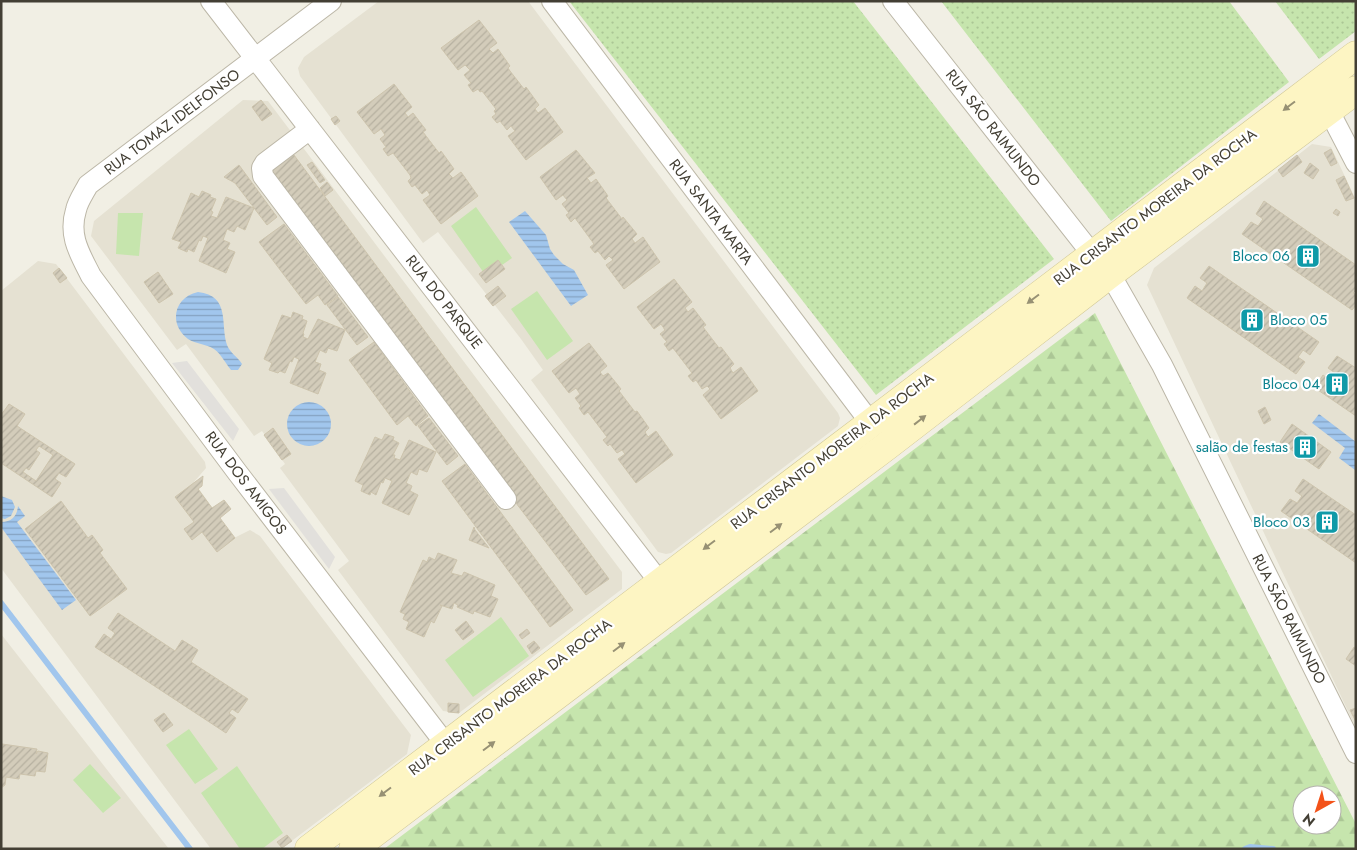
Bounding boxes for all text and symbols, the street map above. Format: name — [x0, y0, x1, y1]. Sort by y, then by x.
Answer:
street label: RUA TOMAZ IDELFONSO — [100, 64, 245, 180]
street label: RUA SÃO RAIMUNDO — [940, 65, 1046, 191]
one-way arrow — [1283, 101, 1296, 112]
street label: RUA CRISANTO MOREIRA DA ROCHA — [1049, 123, 1261, 291]
street label: RUA SANTA MARTA — [664, 154, 758, 270]
building icon: Bloco 06 — [1295, 243, 1321, 269]
place label: Bloco 06 — [1232, 245, 1290, 267]
street label: RUA DO PARQUE — [400, 250, 488, 354]
one-way arrow — [1027, 293, 1040, 304]
building icon: Bloco 05 — [1239, 307, 1265, 333]
place label: Bloco 05 — [1270, 309, 1327, 331]
street label: RUA CRISANTO MOREIRA DA ROCHA — [726, 367, 938, 535]
building icon: Bloco 04 — [1324, 371, 1350, 397]
place label: Bloco 04 — [1262, 373, 1320, 395]
one-way arrow — [913, 415, 927, 425]
street label: RUA DOS AMIGOS — [200, 427, 292, 539]
building icon: salão de festas — [1292, 434, 1318, 460]
place label: salão de festas — [1196, 436, 1288, 458]
building icon: Bloco 03 — [1314, 509, 1340, 535]
place label: Bloco 03 — [1253, 511, 1310, 533]
one-way arrow — [769, 523, 782, 534]
one-way arrow — [702, 540, 716, 550]
street label: RUA SÃO RAIMUNDO — [1247, 550, 1331, 688]
street label: RUA CRISANTO MOREIRA DA ROCHA — [404, 613, 616, 781]
one-way arrow — [612, 642, 625, 653]
one-way arrow — [482, 740, 495, 751]
north arrow — [1292, 785, 1342, 835]
one-way arrow — [379, 786, 392, 797]
text: N — [1298, 809, 1319, 831]

